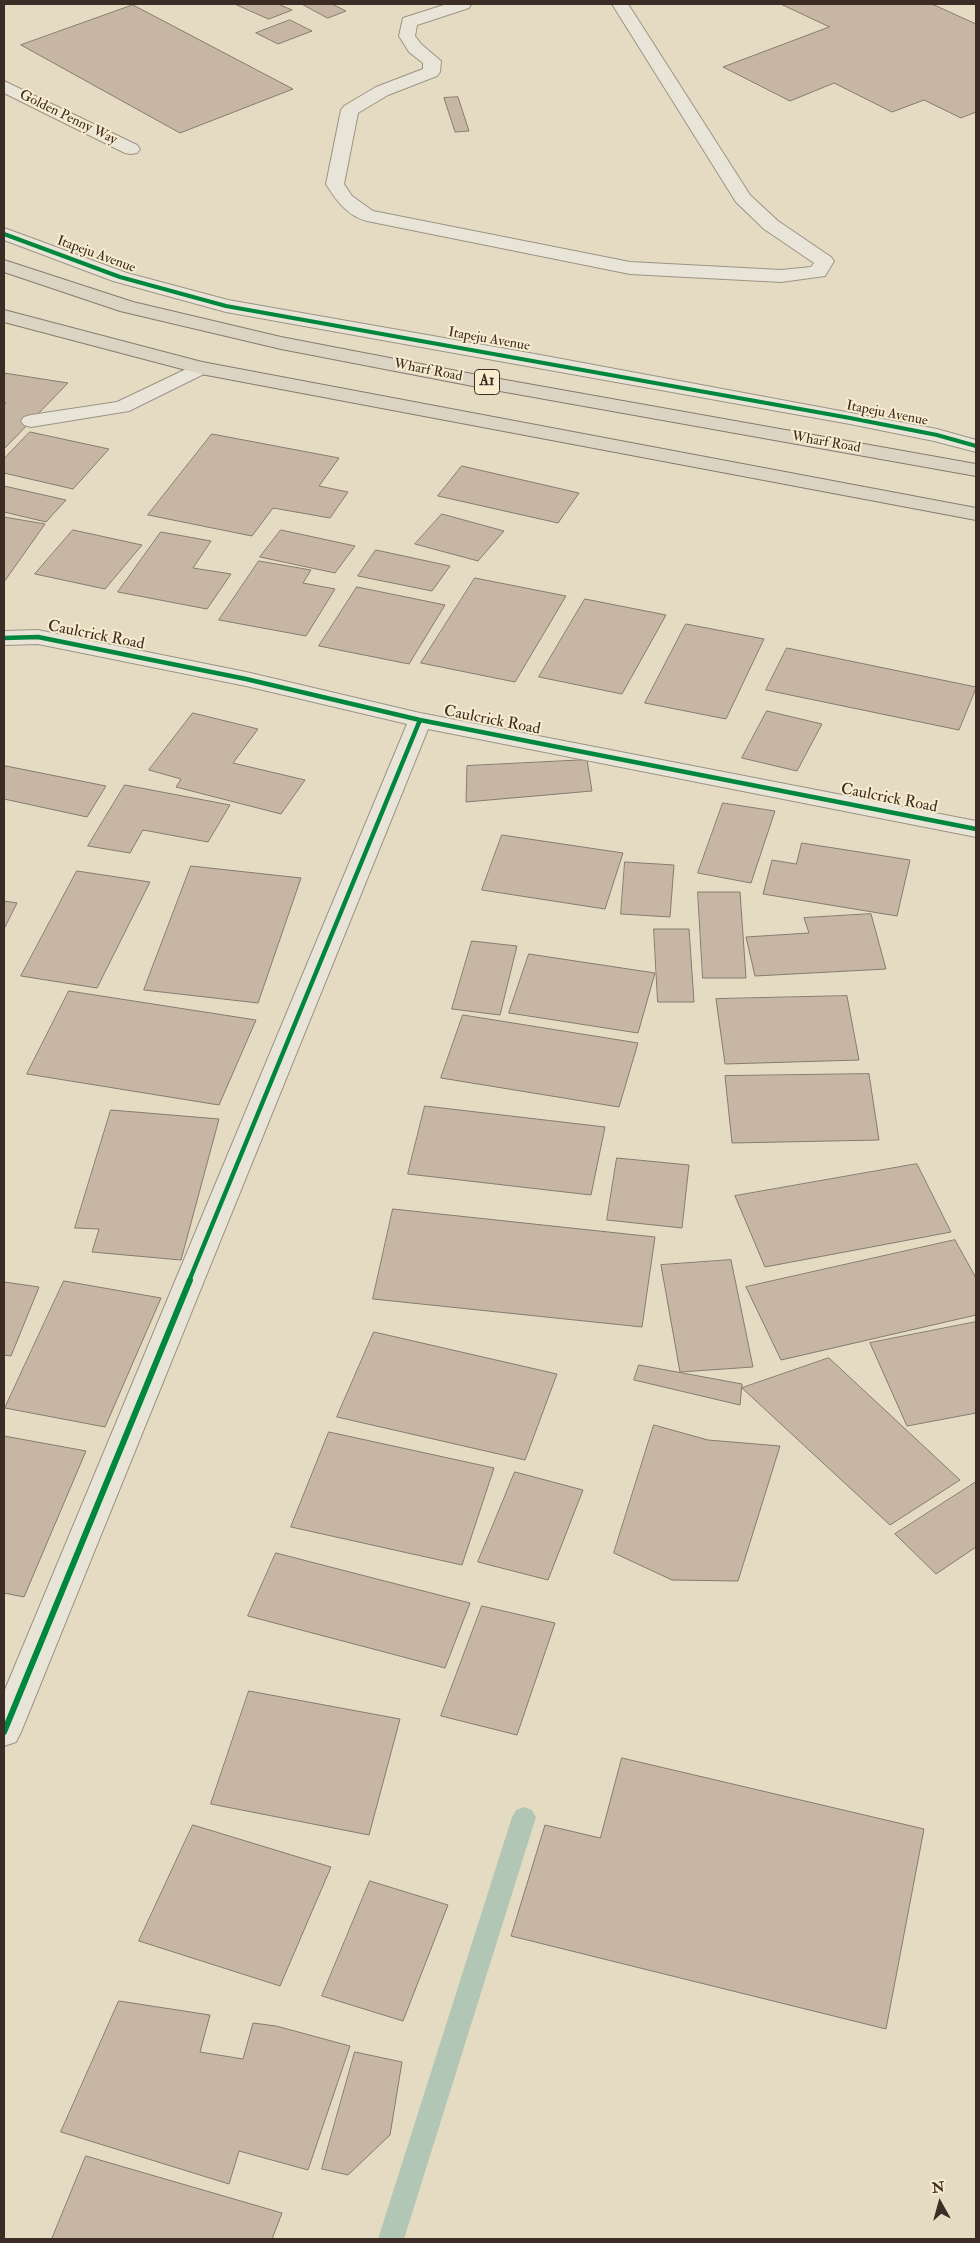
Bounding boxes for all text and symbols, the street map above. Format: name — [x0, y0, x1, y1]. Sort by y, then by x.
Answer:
street label: Golden Penny Way — [16, 87, 120, 149]
street label: Itapeju Avenue — [54, 233, 138, 277]
street label: Itapeju Avenue — [447, 325, 531, 355]
street label: Wharf Road — [392, 356, 464, 386]
road number: A1 — [474, 370, 500, 394]
street label: Itapeju Avenue — [845, 398, 929, 430]
street label: Wharf Road — [790, 429, 862, 457]
street label: Caulcrick Road — [46, 617, 146, 655]
street label: Caulcrick Road — [442, 702, 542, 740]
street label: Caulcrick Road — [839, 780, 939, 818]
north arrow — [915, 2178, 965, 2228]
text: N — [931, 2178, 945, 2197]

